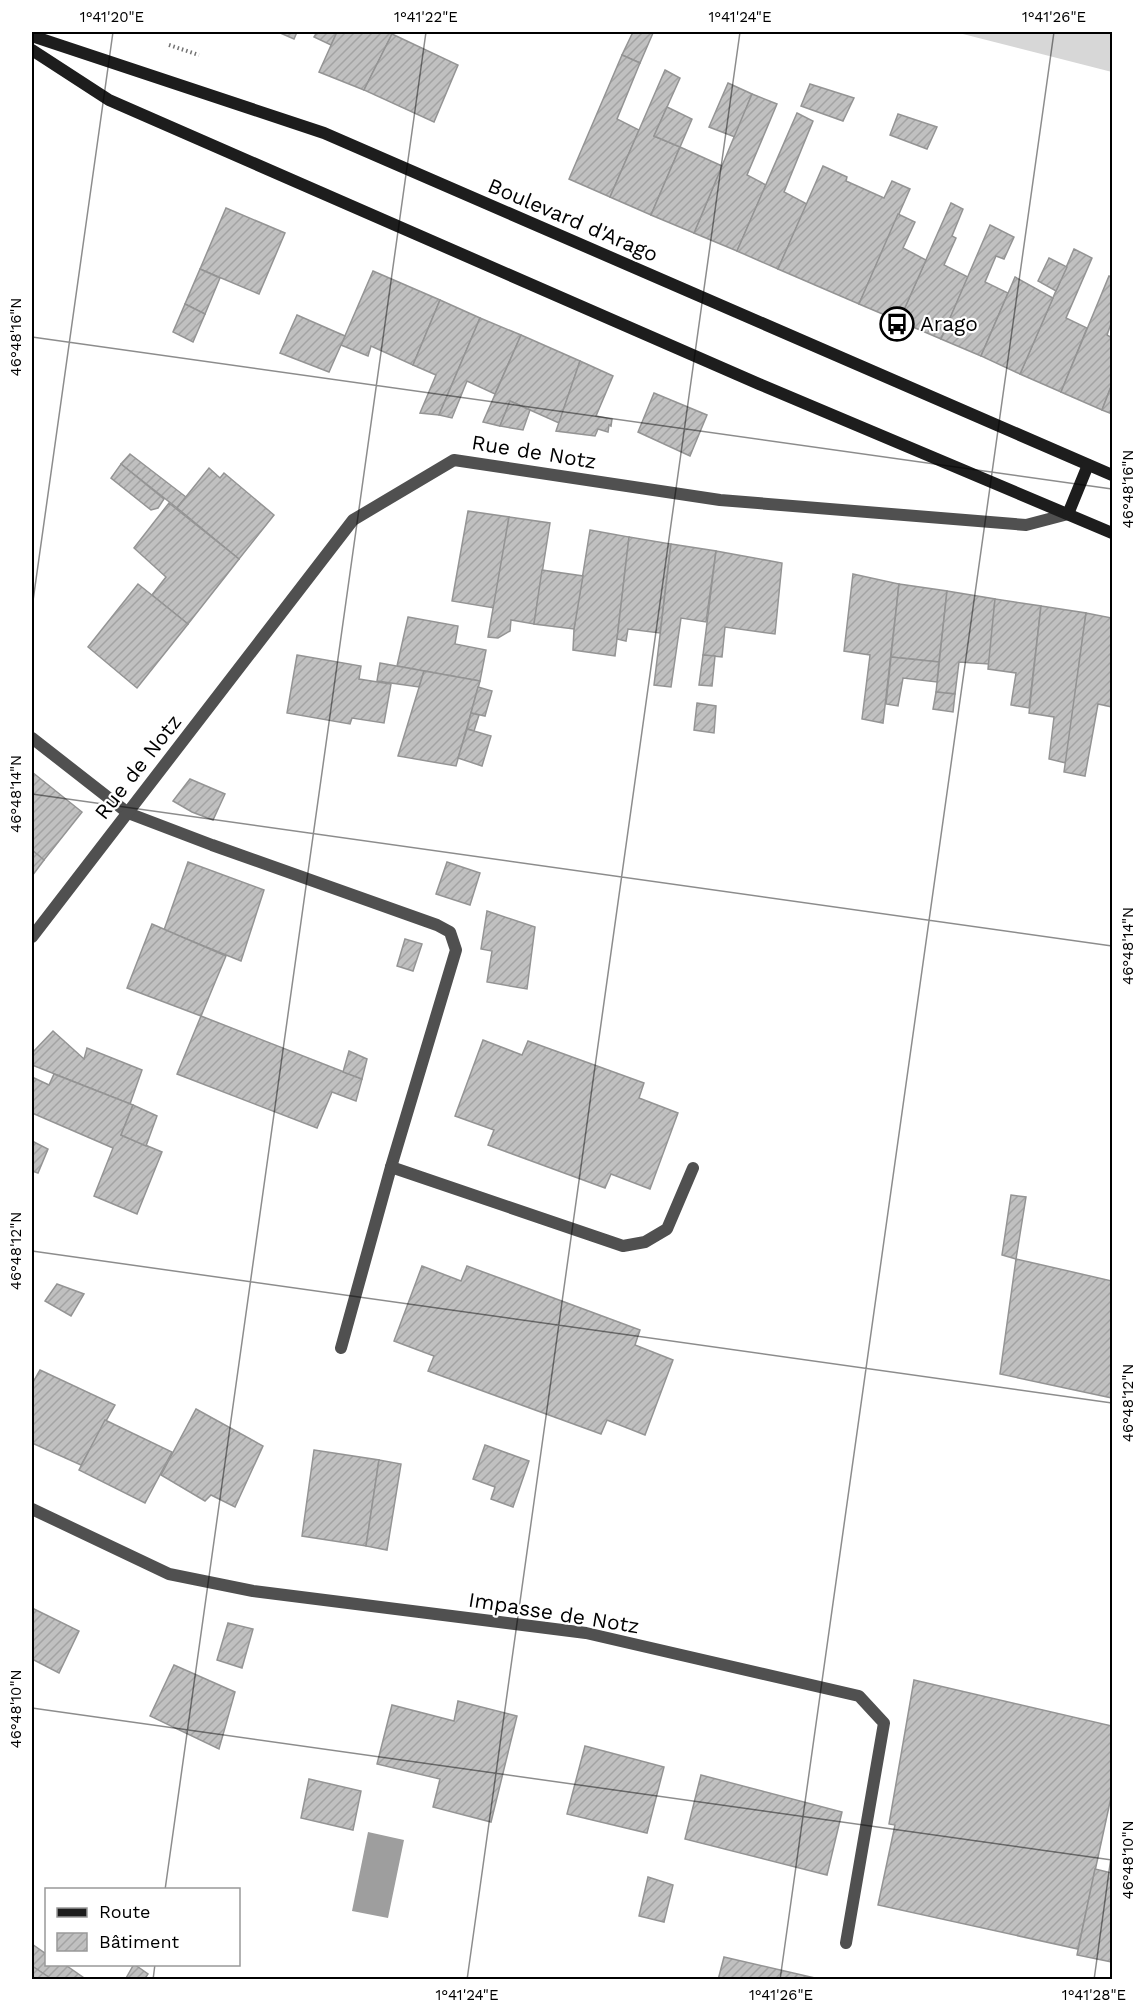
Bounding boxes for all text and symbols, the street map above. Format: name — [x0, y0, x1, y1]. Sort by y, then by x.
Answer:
text: 1°41'20"E — [80, 8, 144, 26]
text: 1°41'22"E — [394, 8, 458, 26]
text: 1°41'24"E — [709, 8, 772, 26]
text: 1°41'26"E — [1022, 8, 1086, 26]
street label: Boulevard d'Arago — [484, 172, 662, 267]
text: 46°48'16"N — [7, 298, 25, 376]
bus stop icon: Arago — [879, 306, 915, 342]
place label: Arago — [920, 311, 978, 336]
street label: Rue de Notz — [470, 429, 598, 474]
text: 46°48'16"N — [1119, 450, 1137, 528]
street label: Rue de Notz — [89, 709, 186, 824]
text: 46°48'14"N — [7, 755, 25, 833]
text: 46°48'14"N — [1119, 907, 1137, 985]
text: 46°48'12"N — [7, 1212, 25, 1290]
text: 46°48'12"N — [1119, 1364, 1137, 1442]
street label: Impasse de Notz — [467, 1587, 641, 1638]
text: 46°48'10"N — [7, 1670, 25, 1748]
text: 46°48'10"N — [1119, 1821, 1137, 1899]
legend — [45, 1888, 240, 1966]
text: Route — [99, 1901, 151, 1922]
text: Bâtiment — [99, 1931, 179, 1952]
text: 1°41'24"E — [436, 1986, 499, 2004]
text: 1°41'26"E — [749, 1986, 813, 2004]
text: 1°41'28"E — [1062, 1986, 1126, 2004]

